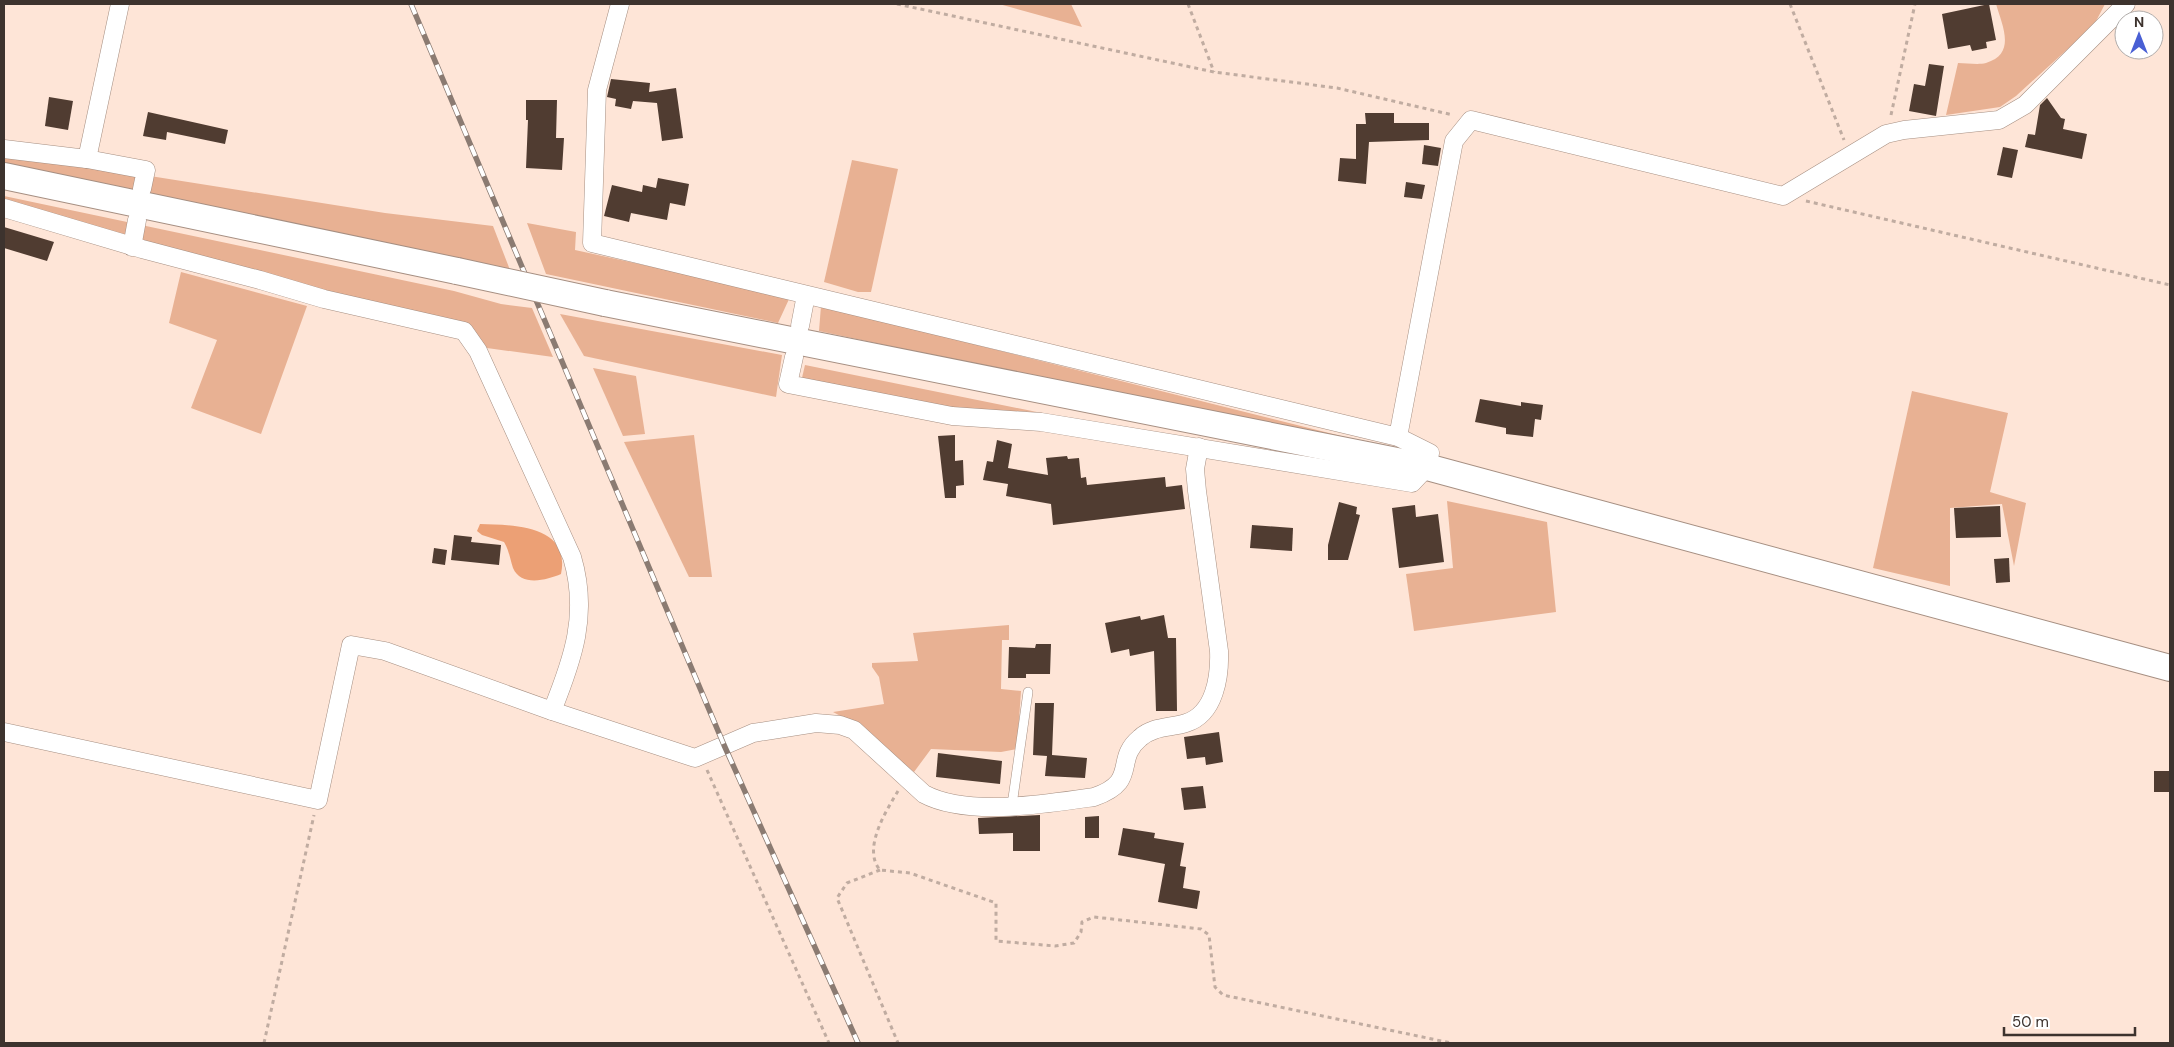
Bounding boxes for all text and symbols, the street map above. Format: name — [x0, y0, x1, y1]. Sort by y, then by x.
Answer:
north arrow — [2114, 10, 2164, 60]
text: N — [2134, 13, 2144, 31]
scale bar — [2004, 1004, 2135, 1036]
text: 50 m — [2012, 1012, 2049, 1032]

